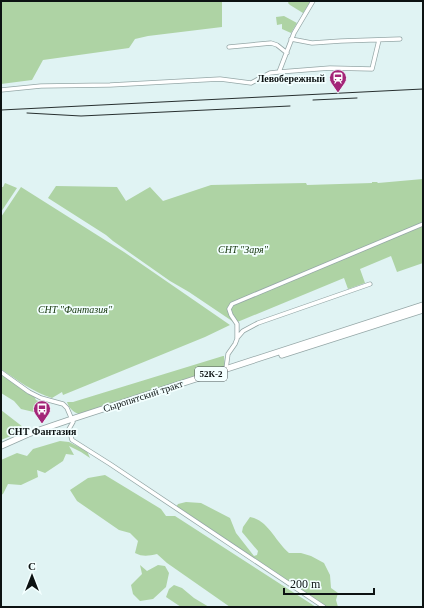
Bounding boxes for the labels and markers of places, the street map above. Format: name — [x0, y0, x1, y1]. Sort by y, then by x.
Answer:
station icon: Левобережный — [328, 68, 348, 93]
place label: Левобережный — [257, 73, 325, 84]
bus stop icon: СНТ Фантазия — [32, 399, 52, 424]
place label: СНТ Фантазия — [8, 426, 77, 437]

